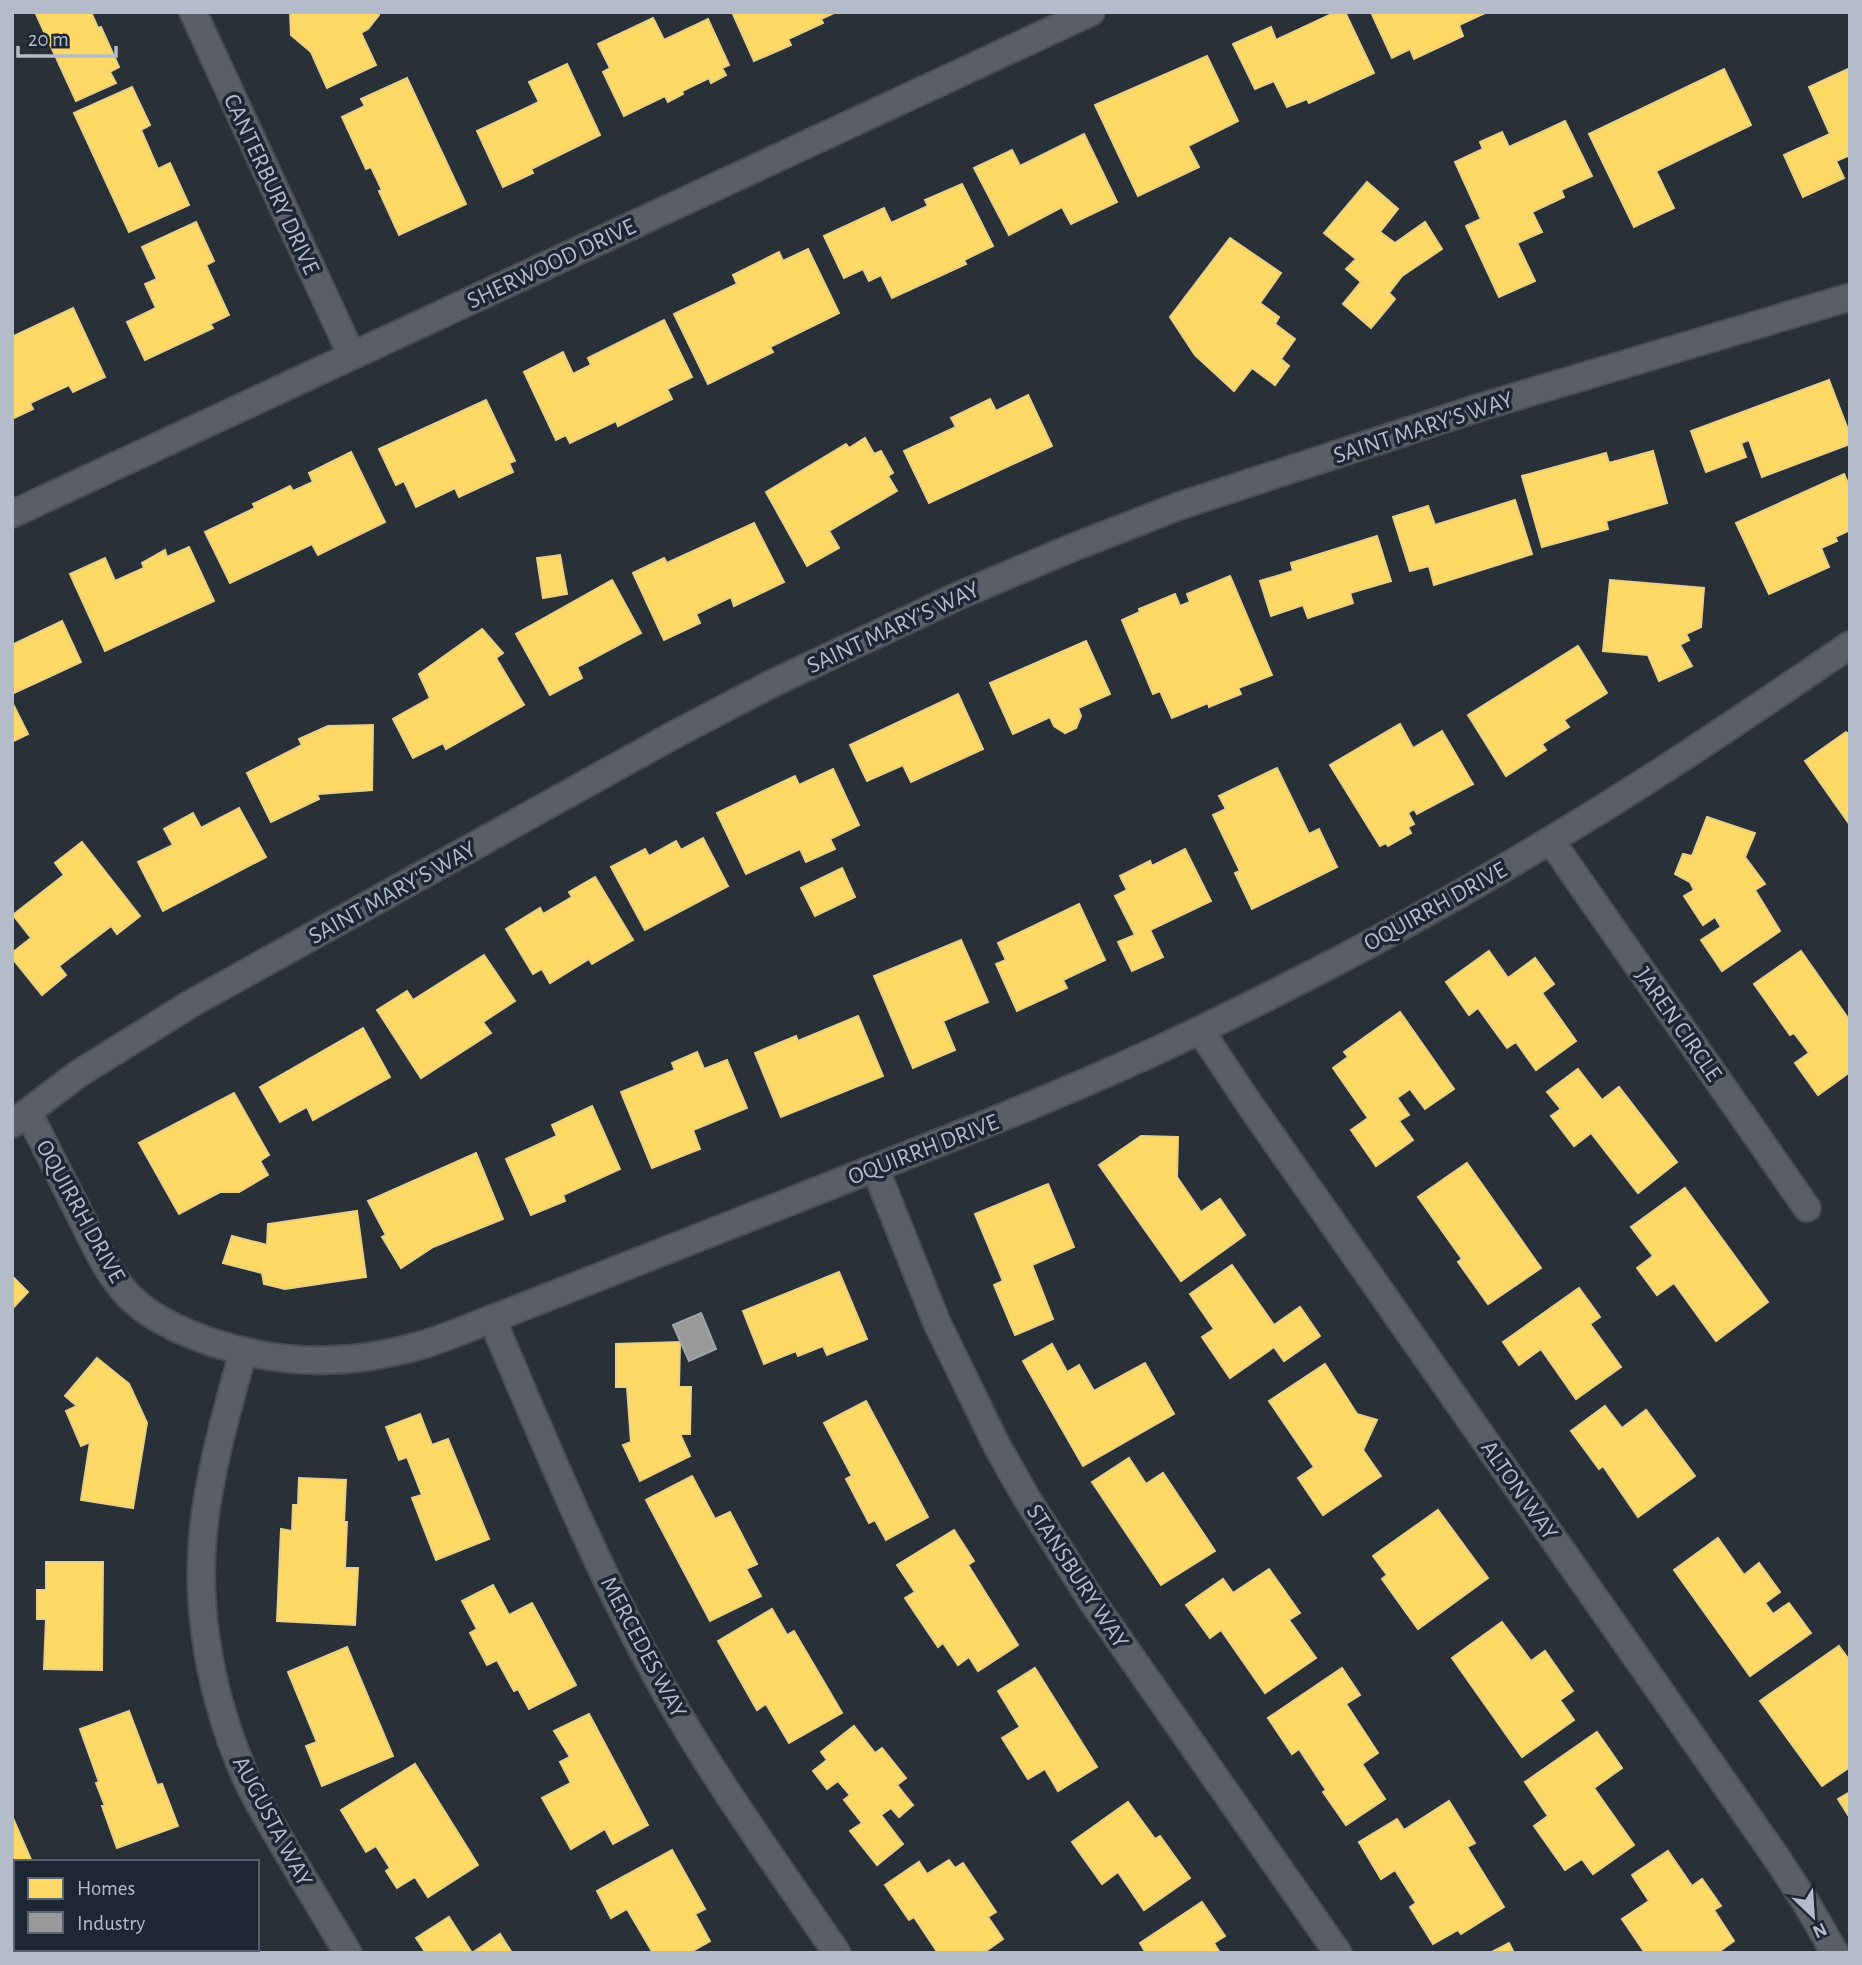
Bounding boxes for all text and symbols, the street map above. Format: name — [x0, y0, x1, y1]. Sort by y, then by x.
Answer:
scale bar — [18, 14, 116, 58]
text: 20 m — [28, 29, 69, 50]
street label: CANTERBURY DRIVE — [219, 90, 324, 279]
street label: SHERWOOD DRIVE — [463, 214, 640, 313]
street label: SAINT MARY'S WAY — [1331, 387, 1516, 468]
street label: SAINT MARY'S WAY — [803, 577, 984, 678]
street label: SAINT MARY'S WAY — [305, 837, 481, 949]
street label: OQUIRRH DRIVE — [1360, 858, 1511, 956]
street label: JAREN CIRCLE — [1630, 963, 1726, 1086]
street label: OQUIRRH DRIVE — [845, 1110, 1002, 1190]
street label: OQUIRRH DRIVE — [31, 1136, 129, 1287]
street label: ALTON WAY — [1476, 1436, 1562, 1545]
street label: STANSBURY WAY — [1022, 1500, 1133, 1653]
street label: MERCEDES WAY — [596, 1573, 691, 1722]
street label: AUGUSTA WAY — [228, 1753, 317, 1891]
legend — [14, 1860, 259, 1951]
text: Homes — [77, 1878, 135, 1899]
north arrow — [1778, 1881, 1848, 1951]
text: Industry — [77, 1913, 145, 1934]
text: N — [1810, 1919, 1830, 1941]

